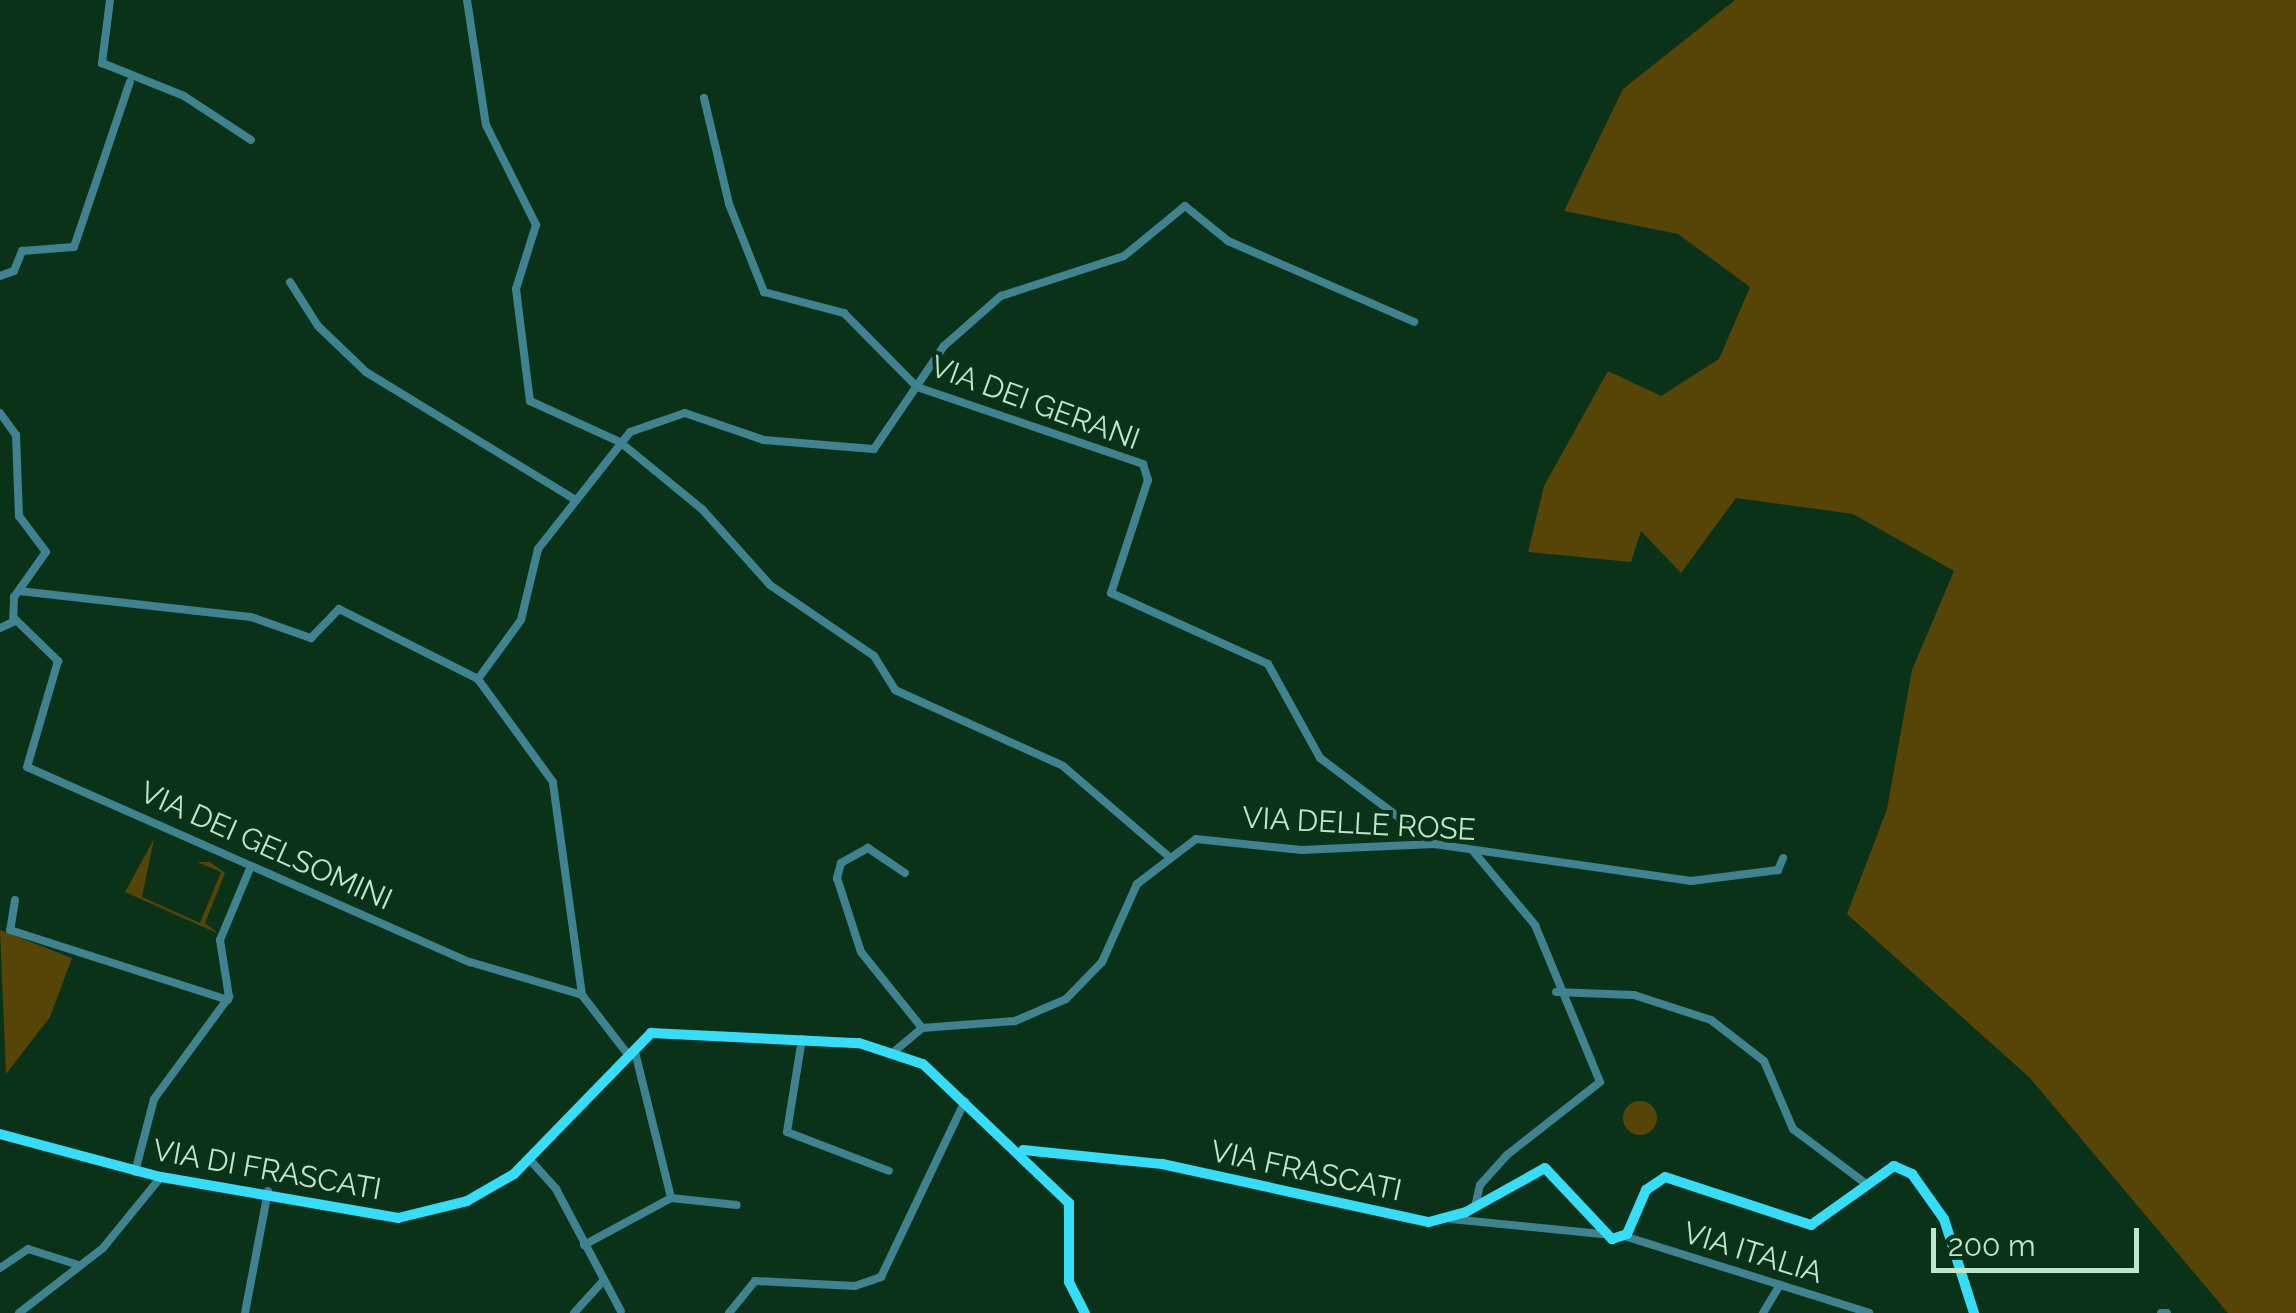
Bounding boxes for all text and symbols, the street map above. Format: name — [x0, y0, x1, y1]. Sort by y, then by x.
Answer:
street label: VIA DEI GERANI — [925, 348, 1145, 458]
street label: VIA DEI GELSOMINI — [134, 774, 398, 918]
street label: VIA DELLE ROSE — [1241, 800, 1477, 848]
street label: VIA DI FRASCATI — [150, 1132, 384, 1208]
street label: VIA FRASCATI — [1207, 1133, 1405, 1209]
scale bar — [1936, 1208, 2144, 1270]
street label: VIA ITALIA — [1678, 1215, 1828, 1291]
text: 200 m — [1948, 1228, 2036, 1263]

